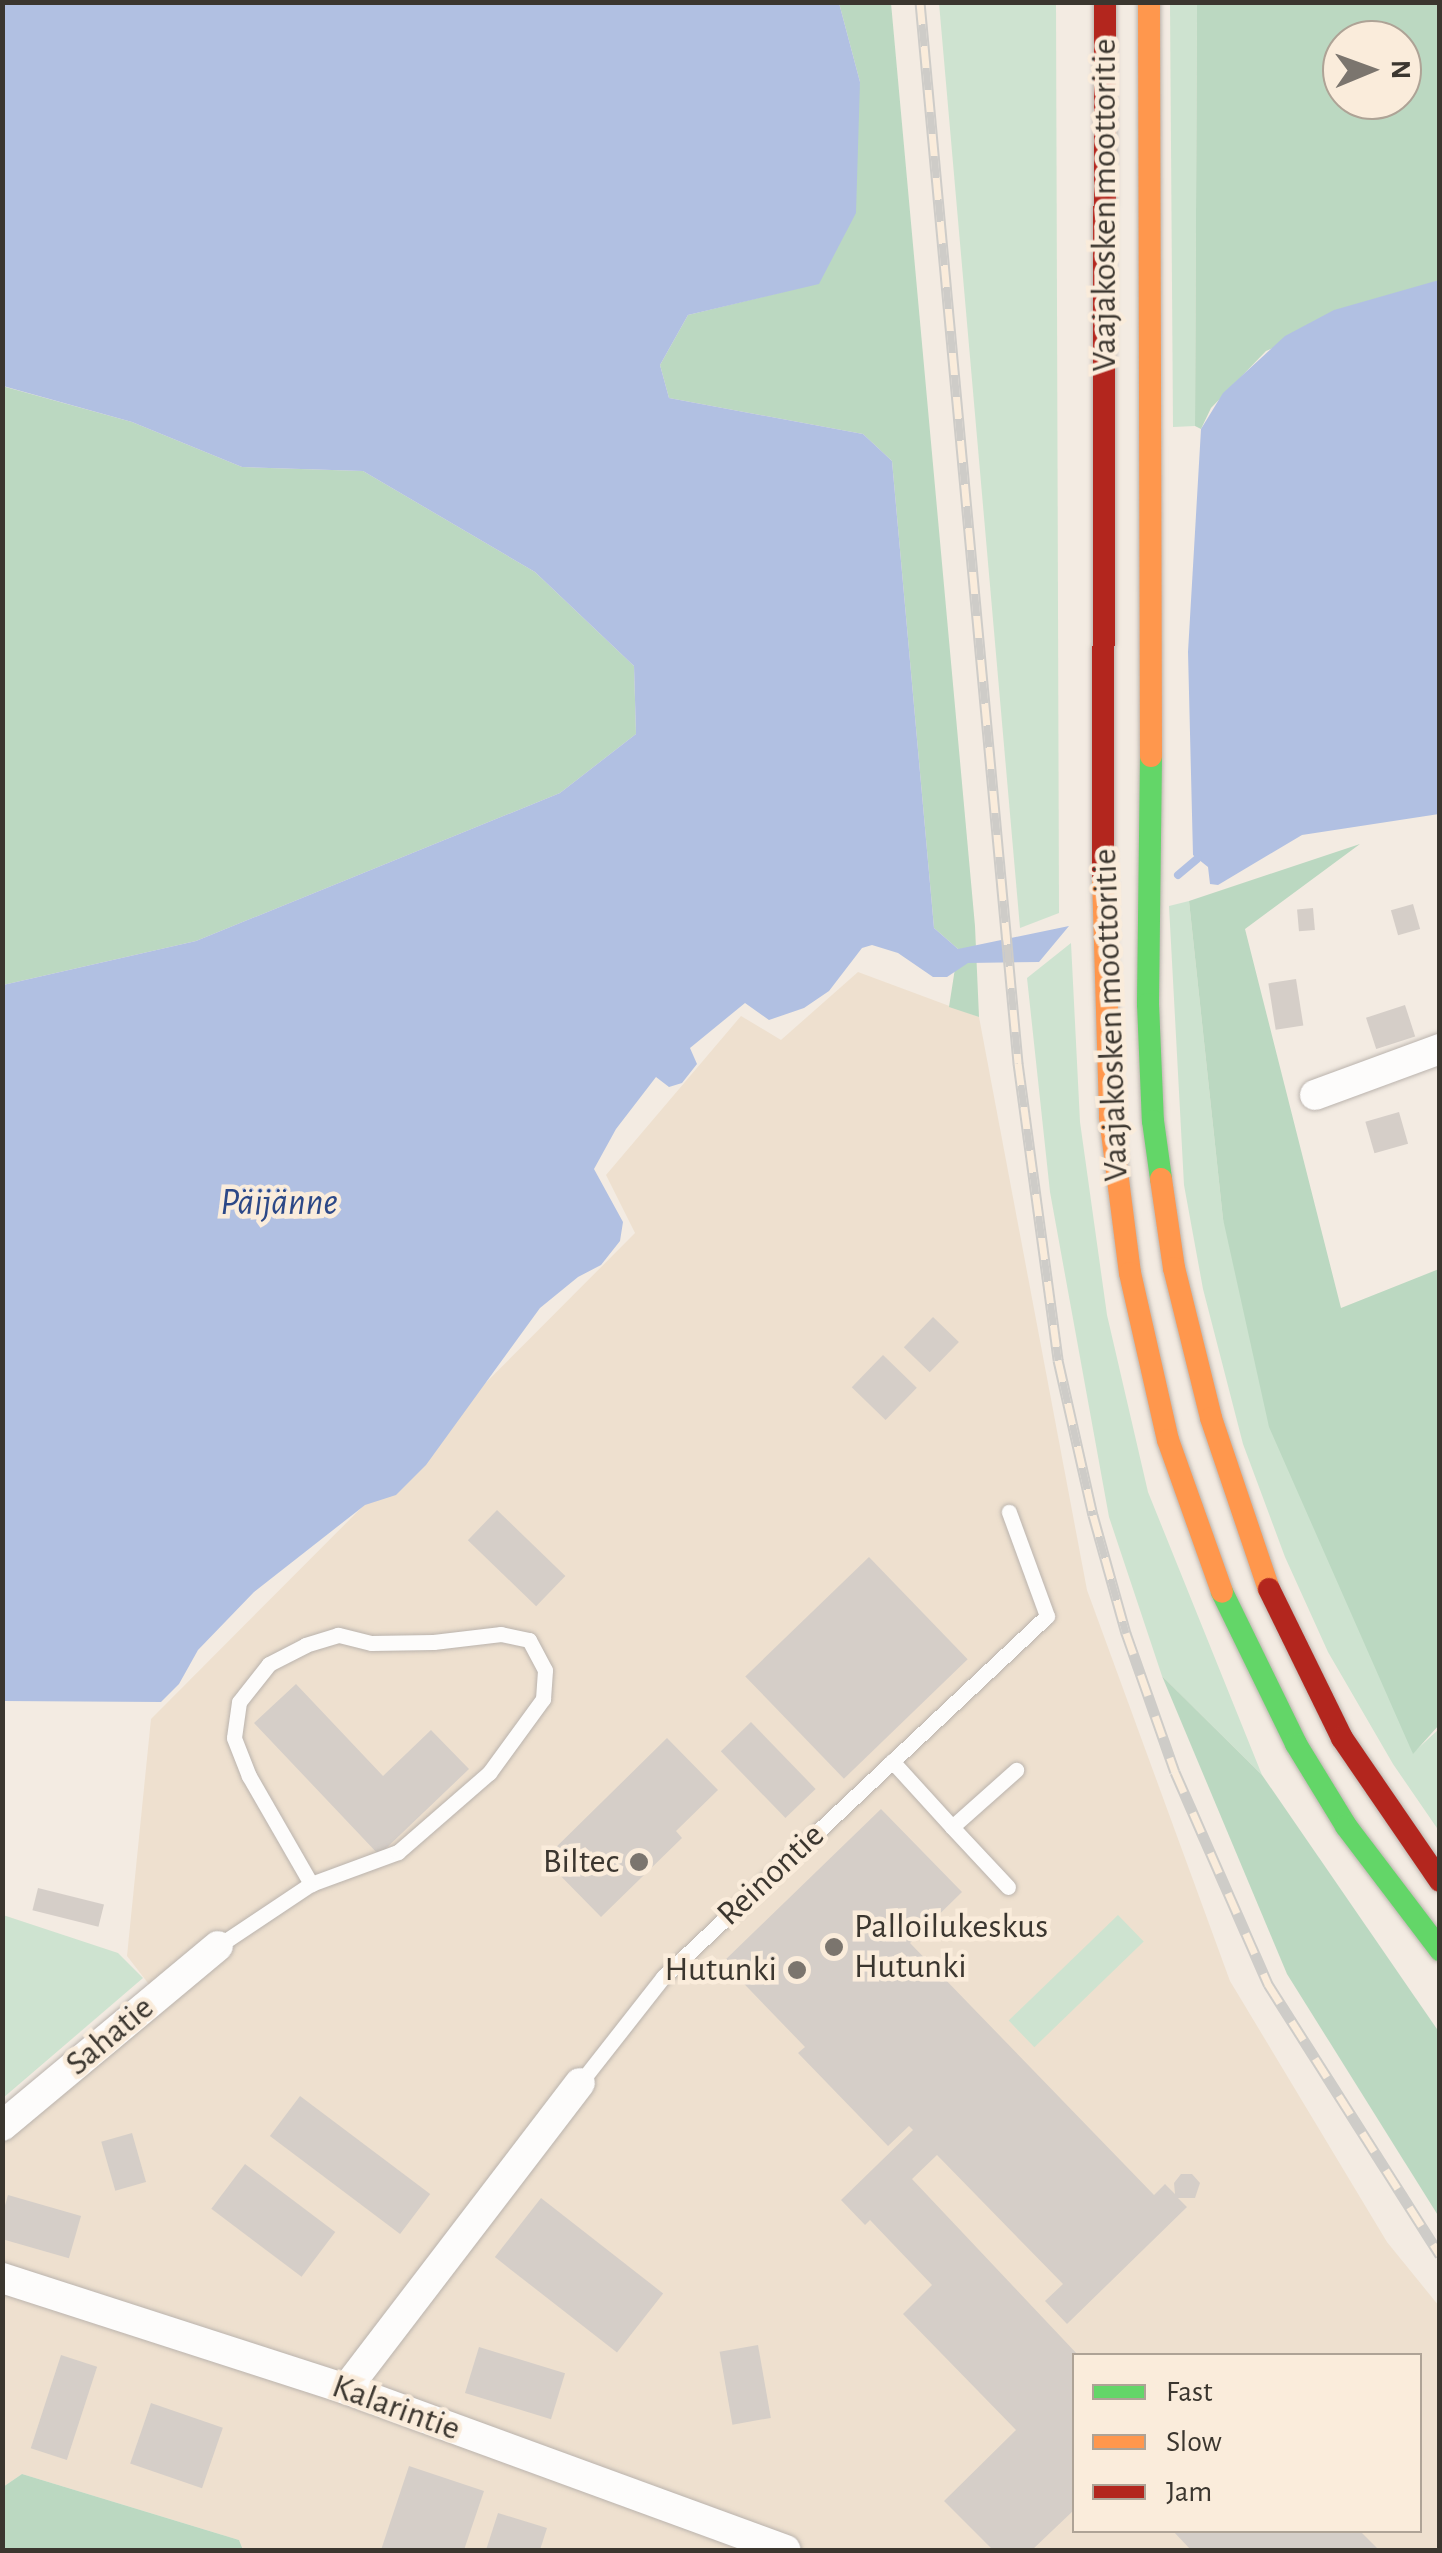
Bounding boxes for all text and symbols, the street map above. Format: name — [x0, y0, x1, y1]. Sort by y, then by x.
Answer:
north arrow — [1322, 20, 1422, 120]
street label: Vaajakosken moottoritie — [1084, 38, 1126, 372]
text: N — [1386, 60, 1414, 79]
street label: Vaajakosken moottoritie — [1084, 848, 1138, 1182]
water label: Päijänne — [220, 1181, 338, 1227]
street label: Reinontie — [709, 1815, 833, 1935]
place label: Biltec — [543, 1841, 619, 1883]
marker: Biltec — [628, 1851, 650, 1873]
place label: Palloilukeskus Hutunki — [854, 1906, 1048, 1988]
marker: Palloilukeskus Hutunki — [823, 1936, 845, 1958]
place label: Hutunki — [664, 1949, 777, 1991]
marker: Hutunki — [786, 1959, 808, 1981]
street label: Sahatie — [57, 1987, 163, 2085]
legend — [1072, 2353, 1422, 2533]
street label: Kalarintie — [326, 2366, 466, 2450]
text: Fast — [1166, 2377, 1213, 2407]
text: Slow — [1166, 2427, 1222, 2457]
text: Jam — [1166, 2477, 1212, 2507]

